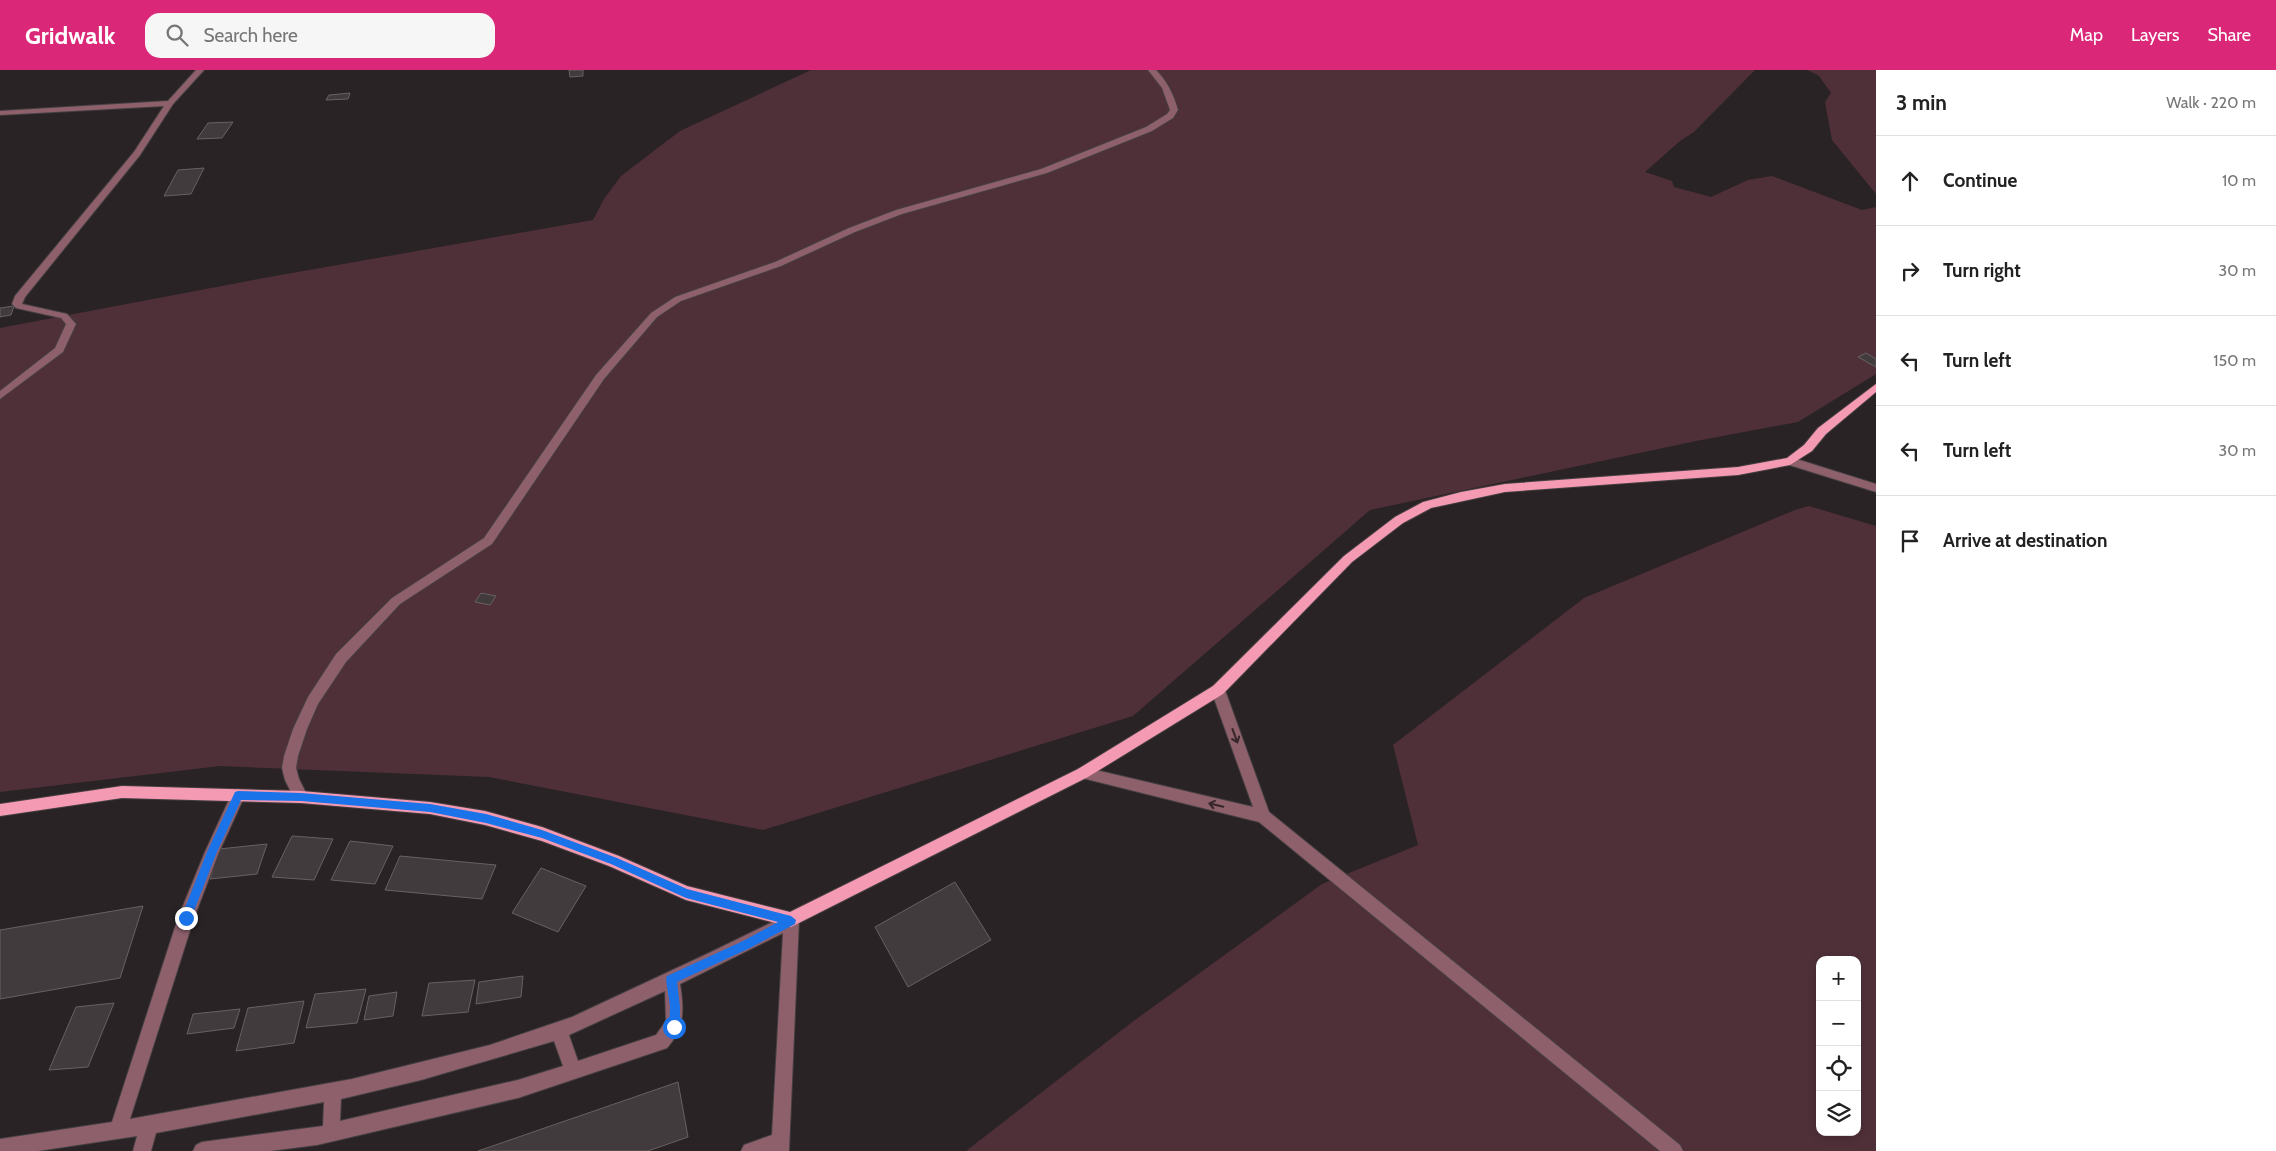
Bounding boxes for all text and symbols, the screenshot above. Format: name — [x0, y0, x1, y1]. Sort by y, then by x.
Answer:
search box — [145, 13, 495, 58]
text: Gridwalk — [25, 21, 115, 50]
icon: search — [163, 21, 191, 49]
text: Search here — [203, 24, 298, 47]
text: Map — [2070, 24, 2103, 46]
text: Layers — [2131, 24, 2180, 46]
text: Share — [2208, 24, 2251, 46]
text: 3 min — [1896, 90, 1947, 115]
text: Walk · 220 m — [2166, 93, 2256, 112]
icon: ahead — [1896, 167, 1924, 195]
text: Continue — [1943, 169, 2017, 192]
text: 10 m — [2222, 171, 2256, 190]
icon: right — [1896, 257, 1924, 285]
text: Turn right — [1943, 259, 2021, 282]
text: 30 m — [2219, 261, 2256, 280]
icon: left — [1896, 347, 1924, 375]
text: Turn left — [1943, 349, 2011, 372]
text: 150 m — [2213, 351, 2256, 370]
icon: left — [1896, 437, 1924, 465]
text: Turn left — [1943, 439, 2011, 462]
text: 30 m — [2219, 441, 2256, 460]
icon: arrive — [1896, 527, 1924, 555]
text: Arrive at destination — [1943, 529, 2107, 552]
one-way arrow — [1231, 728, 1240, 743]
one-way arrow — [1208, 800, 1224, 809]
route end — [175, 907, 198, 930]
map controls — [1816, 956, 1861, 1136]
button: + — [1816, 956, 1861, 1001]
button: − — [1816, 1001, 1861, 1046]
route start — [663, 1016, 686, 1039]
button: locate — [1816, 1046, 1861, 1091]
button: layers — [1816, 1091, 1861, 1136]

